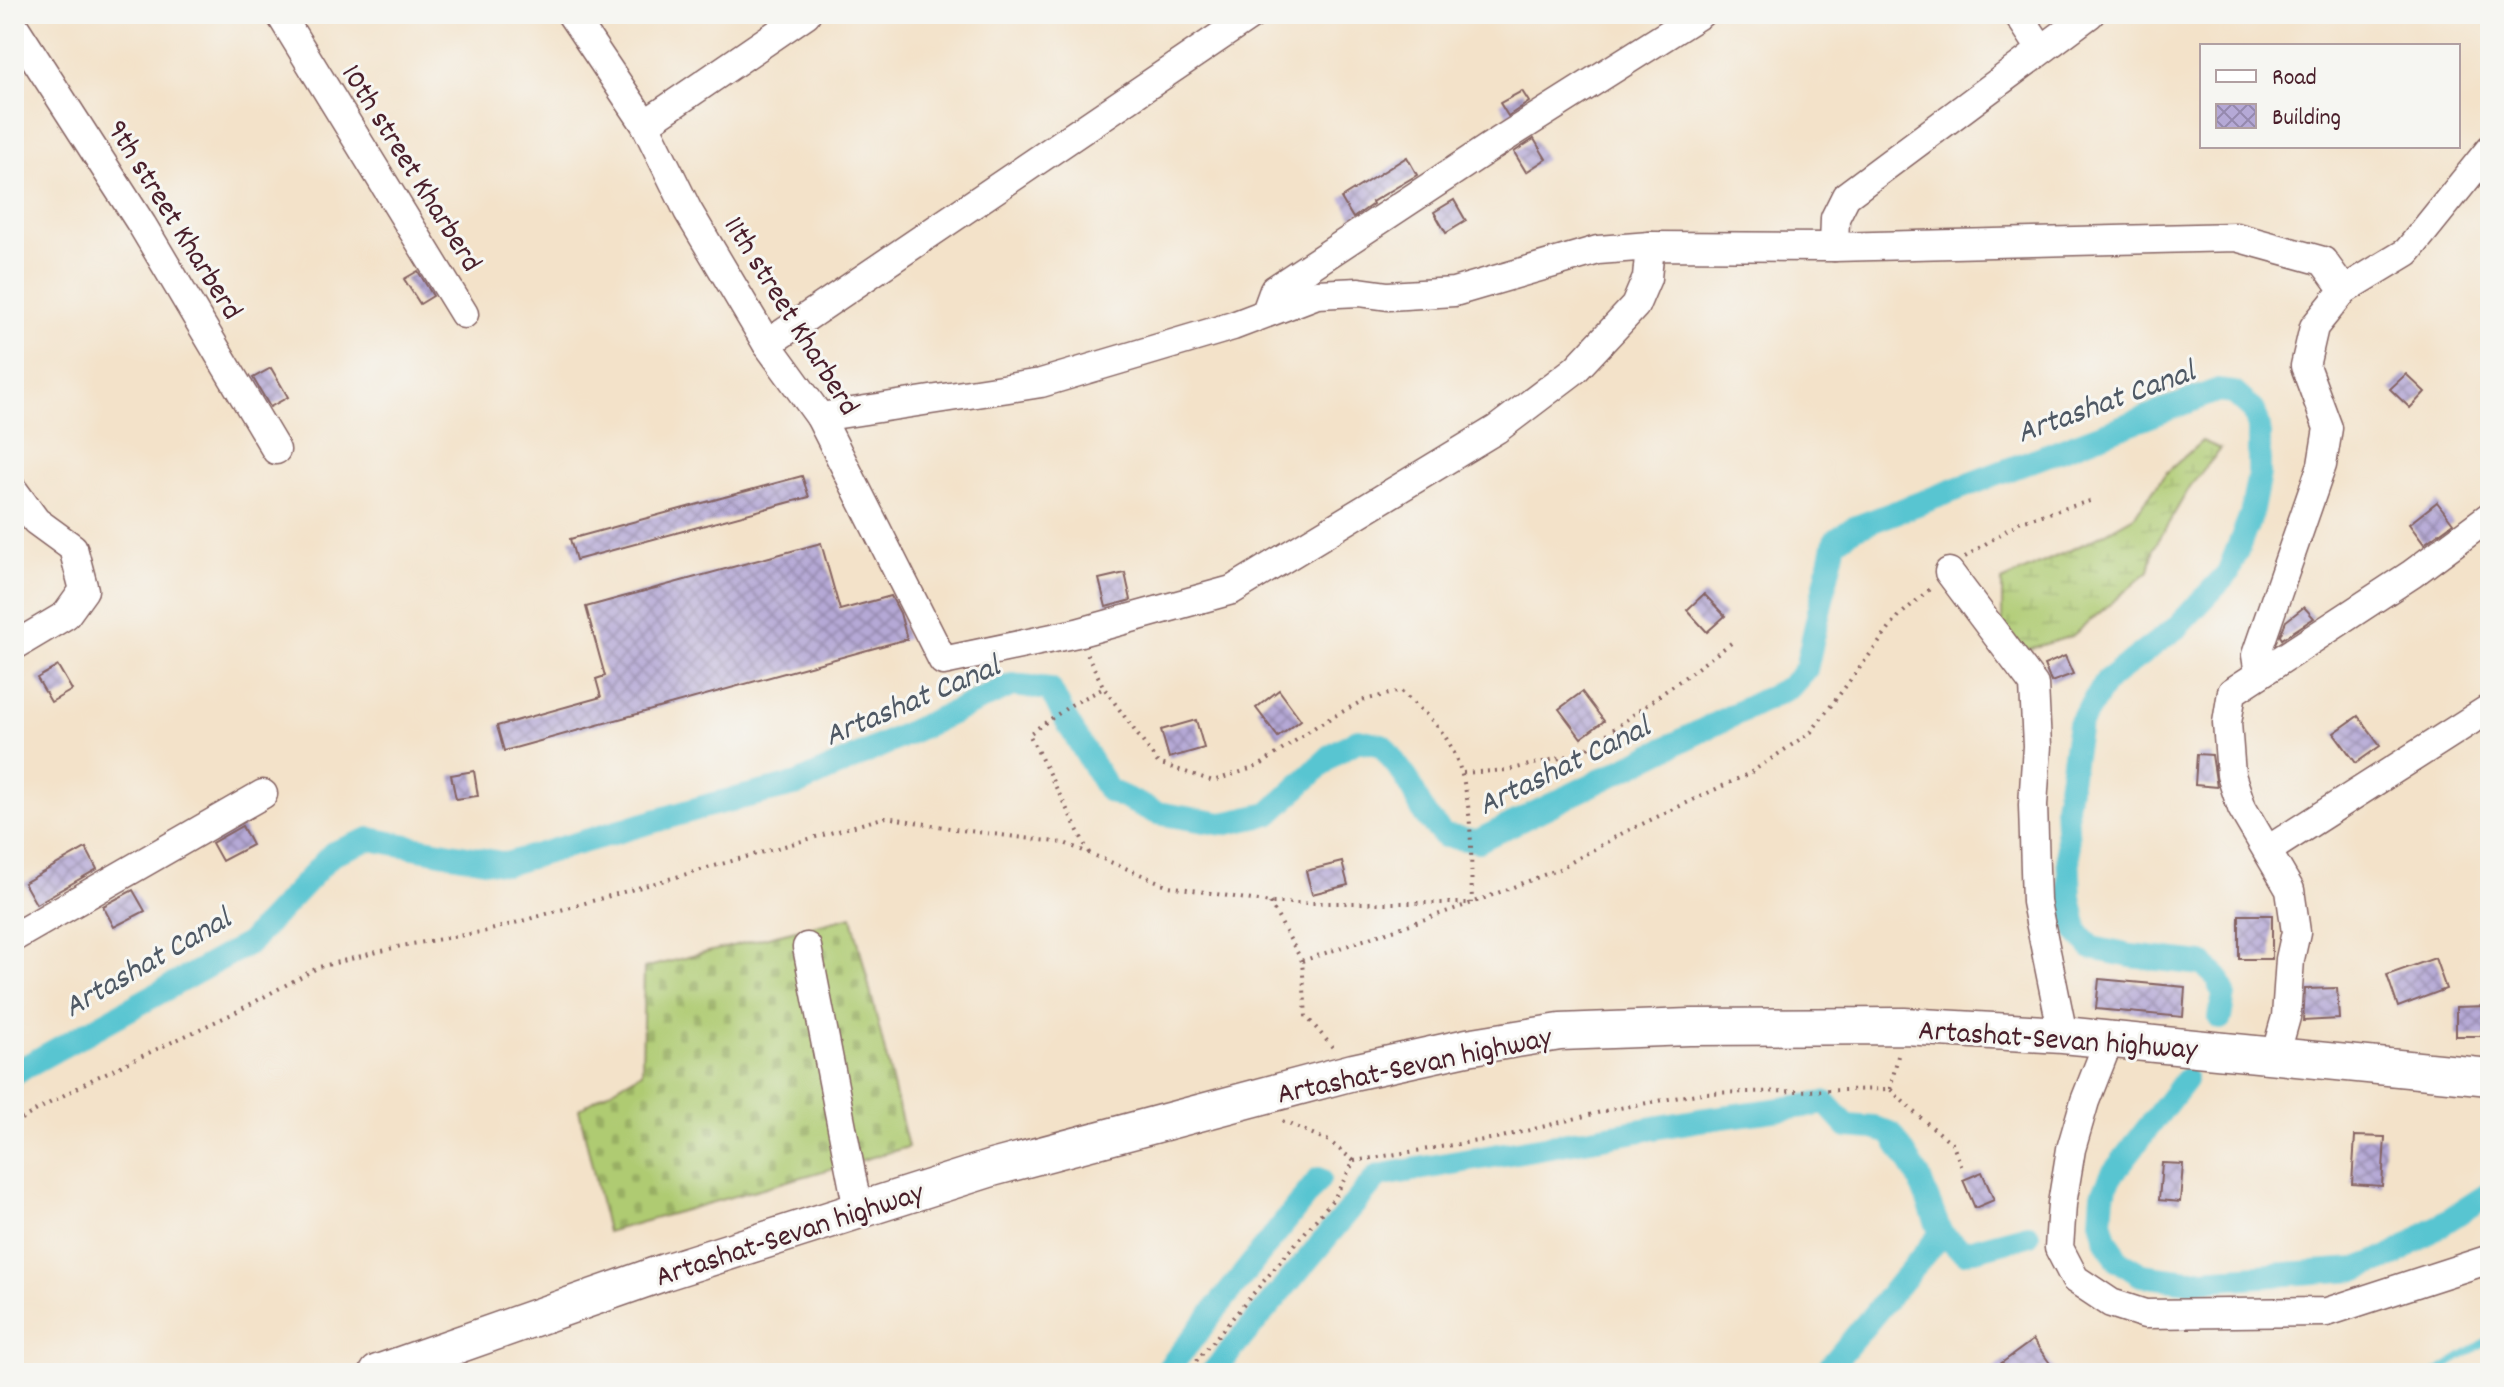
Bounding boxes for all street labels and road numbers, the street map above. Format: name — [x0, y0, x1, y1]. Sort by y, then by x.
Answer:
street label: 10th street Kharberd — [328, 57, 490, 282]
street label: 9th street Kharberd — [93, 113, 251, 330]
street label: 11th street Kharberd — [710, 209, 868, 426]
street label: Artashat-Sevan highway — [1917, 1011, 2200, 1074]
street label: Artashat-Sevan highway — [1274, 1018, 1557, 1119]
street label: Artashat-Sevan highway — [651, 1173, 931, 1301]

